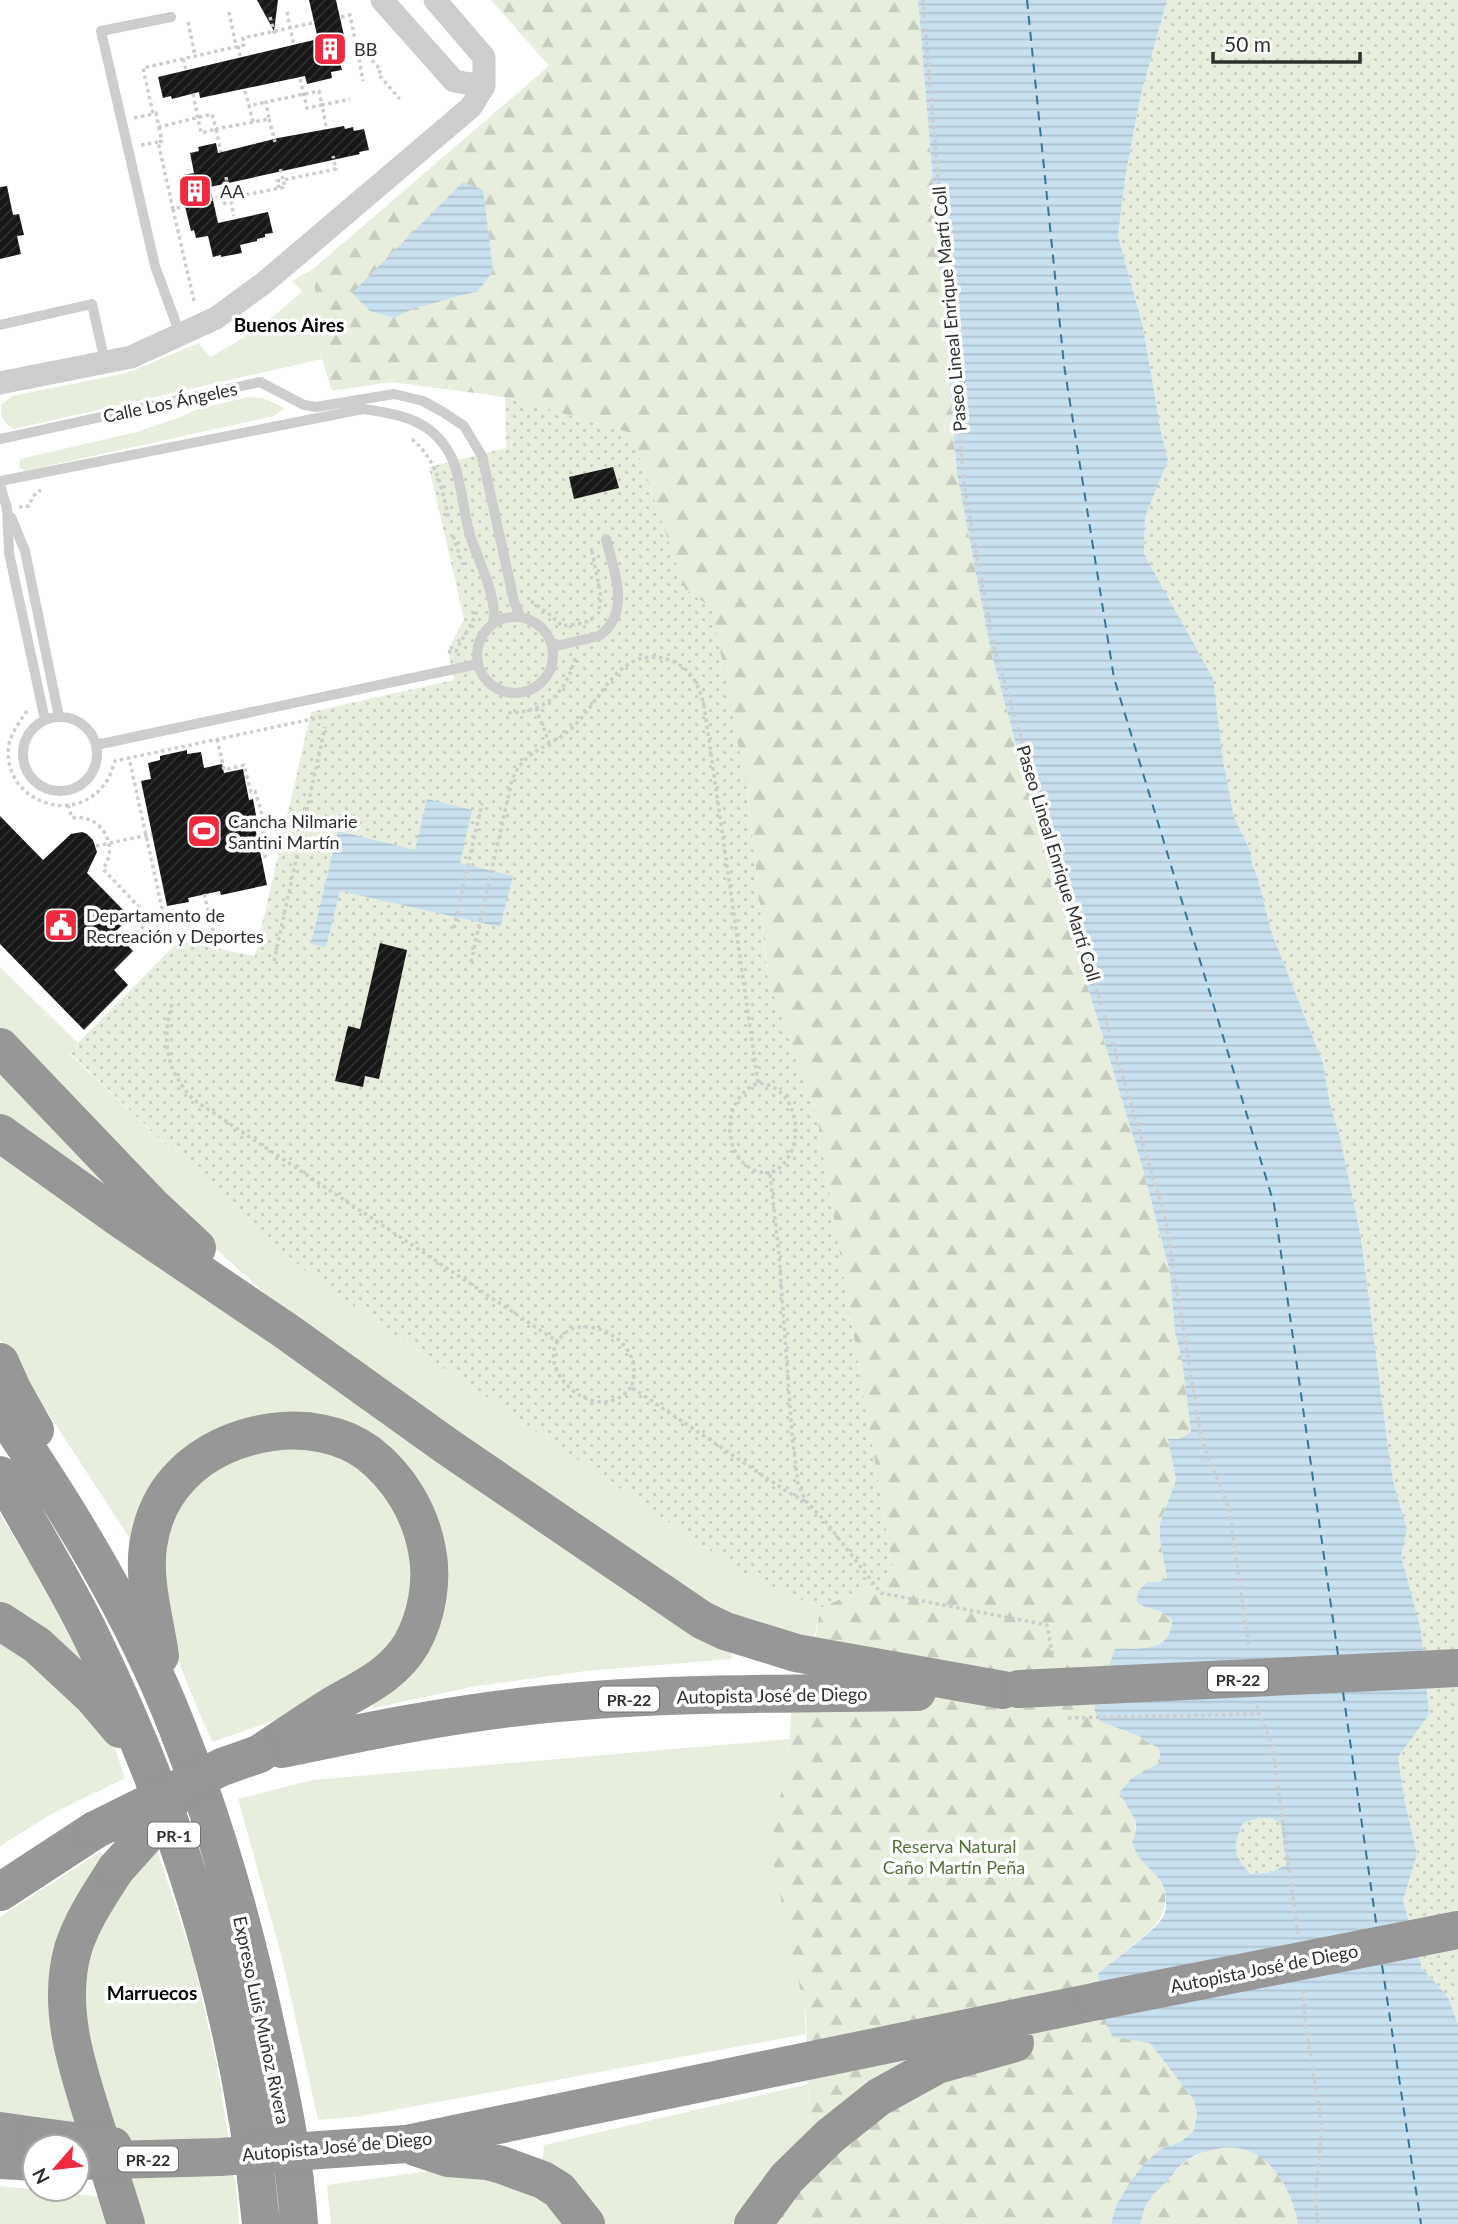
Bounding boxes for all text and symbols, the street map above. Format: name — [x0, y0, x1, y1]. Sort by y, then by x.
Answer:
scale bar — [1213, 21, 1360, 65]
building icon: BB — [311, 30, 349, 68]
text: 50 m — [1224, 31, 1271, 56]
place label: BB — [354, 38, 377, 60]
building icon: AA — [176, 172, 214, 210]
place label: AA — [220, 180, 245, 202]
street label: Paseo Lineal Enrique Martí Coll — [927, 186, 971, 432]
district label: Buenos Aires — [234, 313, 344, 336]
street label: Calle Los Ángeles — [101, 377, 239, 427]
street label: Paseo Lineal Enrique Martí Coll — [1013, 742, 1105, 984]
place label: Cancha Nilmarie Santini Martín — [228, 810, 358, 853]
sports icon: Cancha Nilmarie Santini Martín — [185, 812, 223, 850]
place label: Departamento de Recreación y Deportes — [86, 904, 264, 947]
public building icon: Departamento de Recreación y Deportes — [42, 906, 80, 944]
road number: PR-22 — [1208, 1666, 1268, 1692]
street label: Autopista José de Diego — [677, 1682, 867, 1708]
road number: PR-22 — [599, 1686, 659, 1712]
road number: PR-1 — [148, 1823, 200, 1848]
park label: Reserva Natural Caño Martín Peña — [883, 1835, 1025, 1878]
street label: Expreso Luis Muñoz Rivera — [229, 1914, 295, 2126]
street label: Autopista José de Diego — [1168, 1939, 1360, 1997]
district label: Marruecos — [107, 1981, 197, 2004]
street label: Autopista José de Diego — [241, 2127, 433, 2165]
north arrow — [21, 2133, 91, 2203]
road number: PR-22 — [118, 2146, 178, 2172]
text: N — [27, 2164, 54, 2188]

